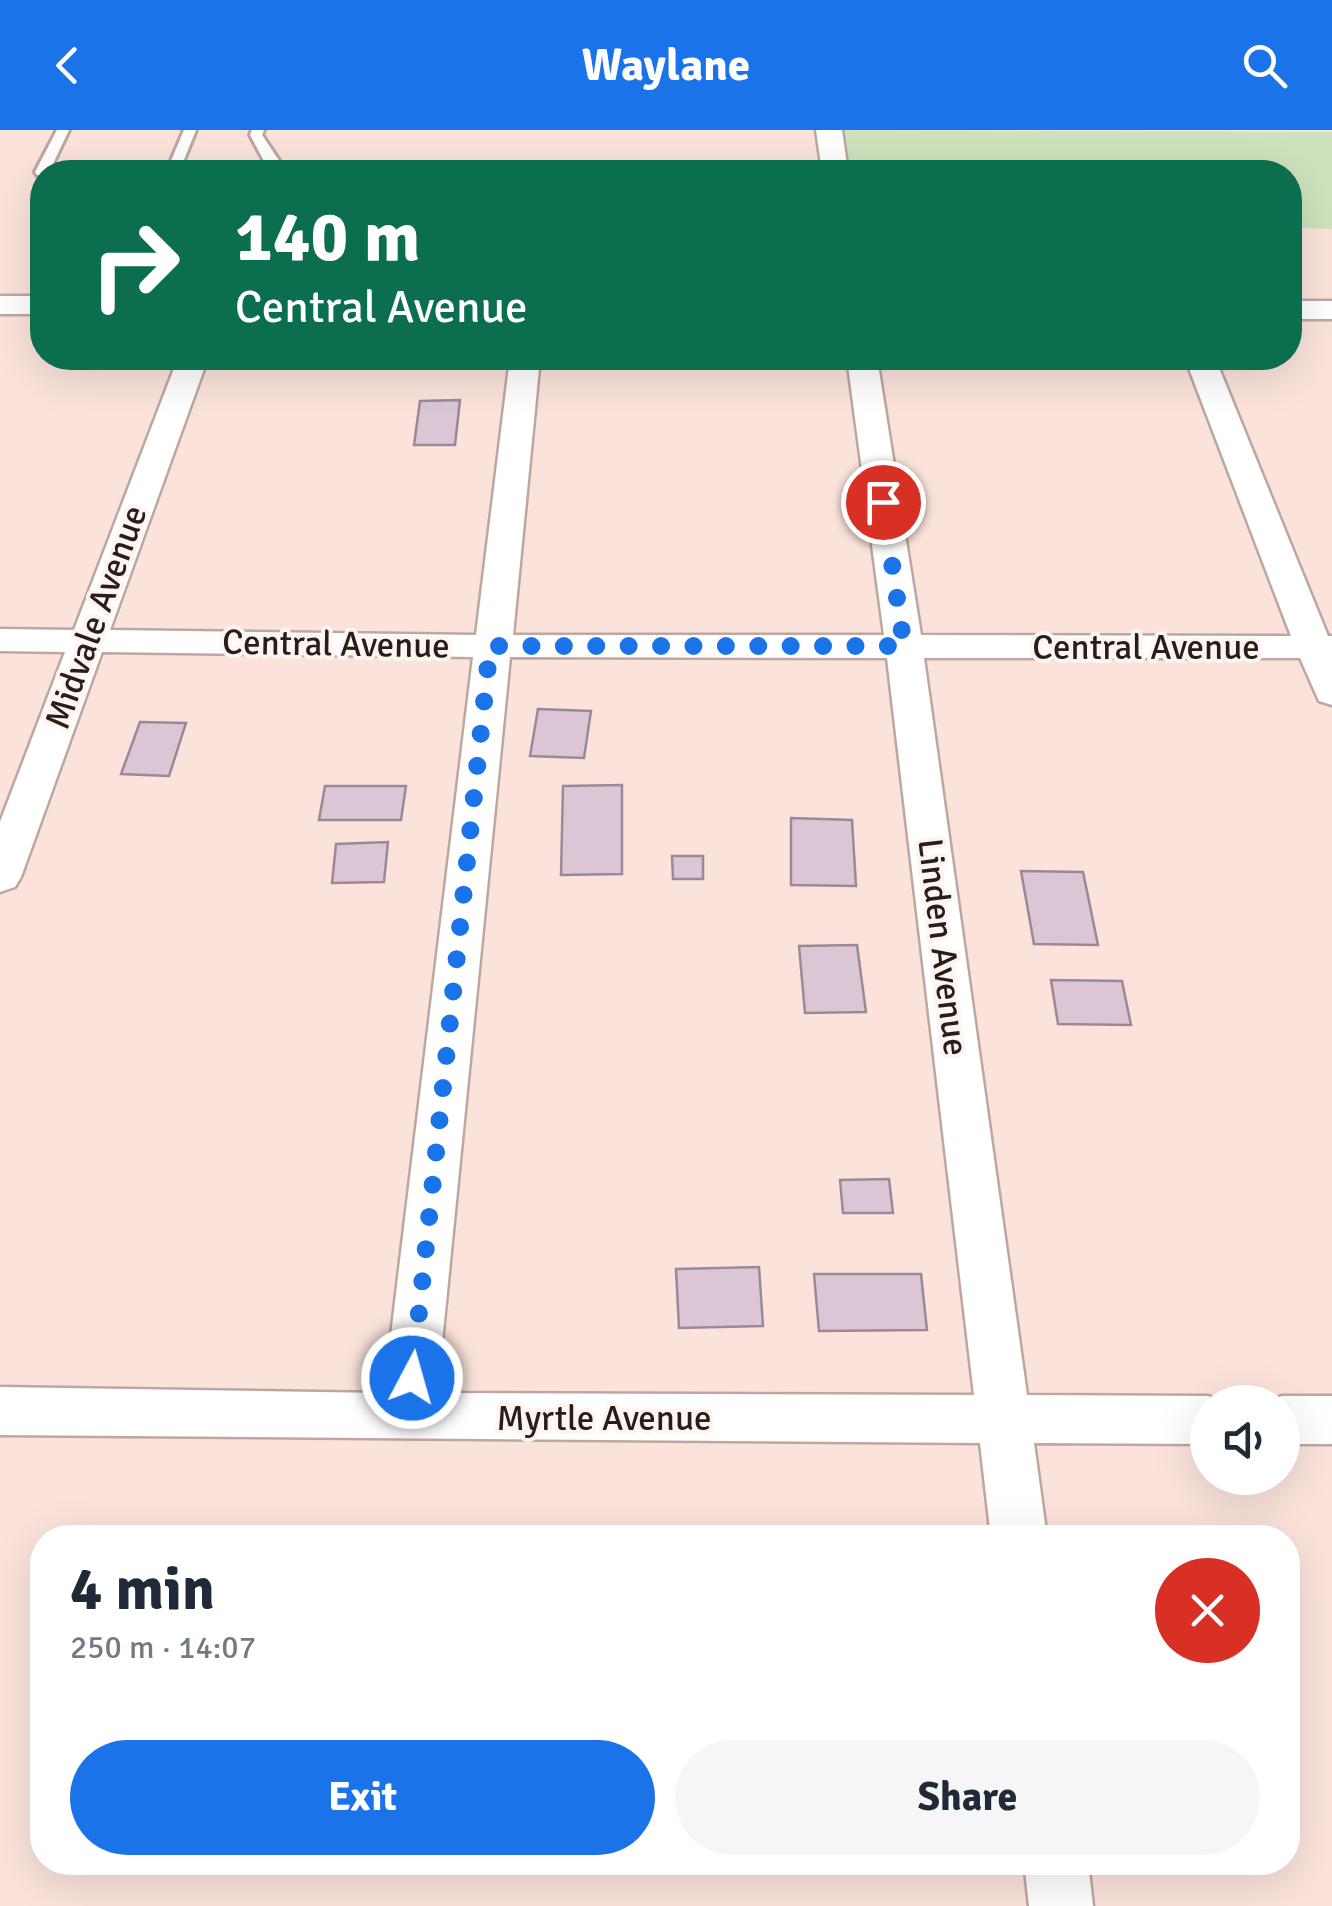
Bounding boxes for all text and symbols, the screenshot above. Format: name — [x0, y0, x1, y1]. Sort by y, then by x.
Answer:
icon: back — [40, 38, 95, 93]
text: Waylane — [582, 38, 750, 93]
icon: search — [1237, 38, 1292, 93]
text: 140 m — [235, 194, 420, 280]
icon: right — [70, 200, 200, 330]
text: Central Avenue — [235, 280, 528, 335]
pin — [841, 460, 926, 545]
icon: arrive — [856, 475, 911, 530]
street label: Midvale Avenue — [36, 499, 156, 735]
street label: Central Avenue — [222, 621, 450, 667]
street label: Central Avenue — [1032, 626, 1260, 669]
street label: Linden Avenue — [908, 836, 978, 1058]
position arrow — [360, 1326, 464, 1430]
map controls — [1190, 1385, 1300, 1495]
button: sound — [1190, 1385, 1300, 1495]
street label: Myrtle Avenue — [496, 1397, 712, 1440]
text: 4 min — [70, 1553, 215, 1627]
button: close — [1155, 1558, 1260, 1663]
text: 250 m · 14:07 — [70, 1628, 256, 1667]
button: Exit — [70, 1740, 655, 1855]
button: Share — [675, 1740, 1260, 1855]

